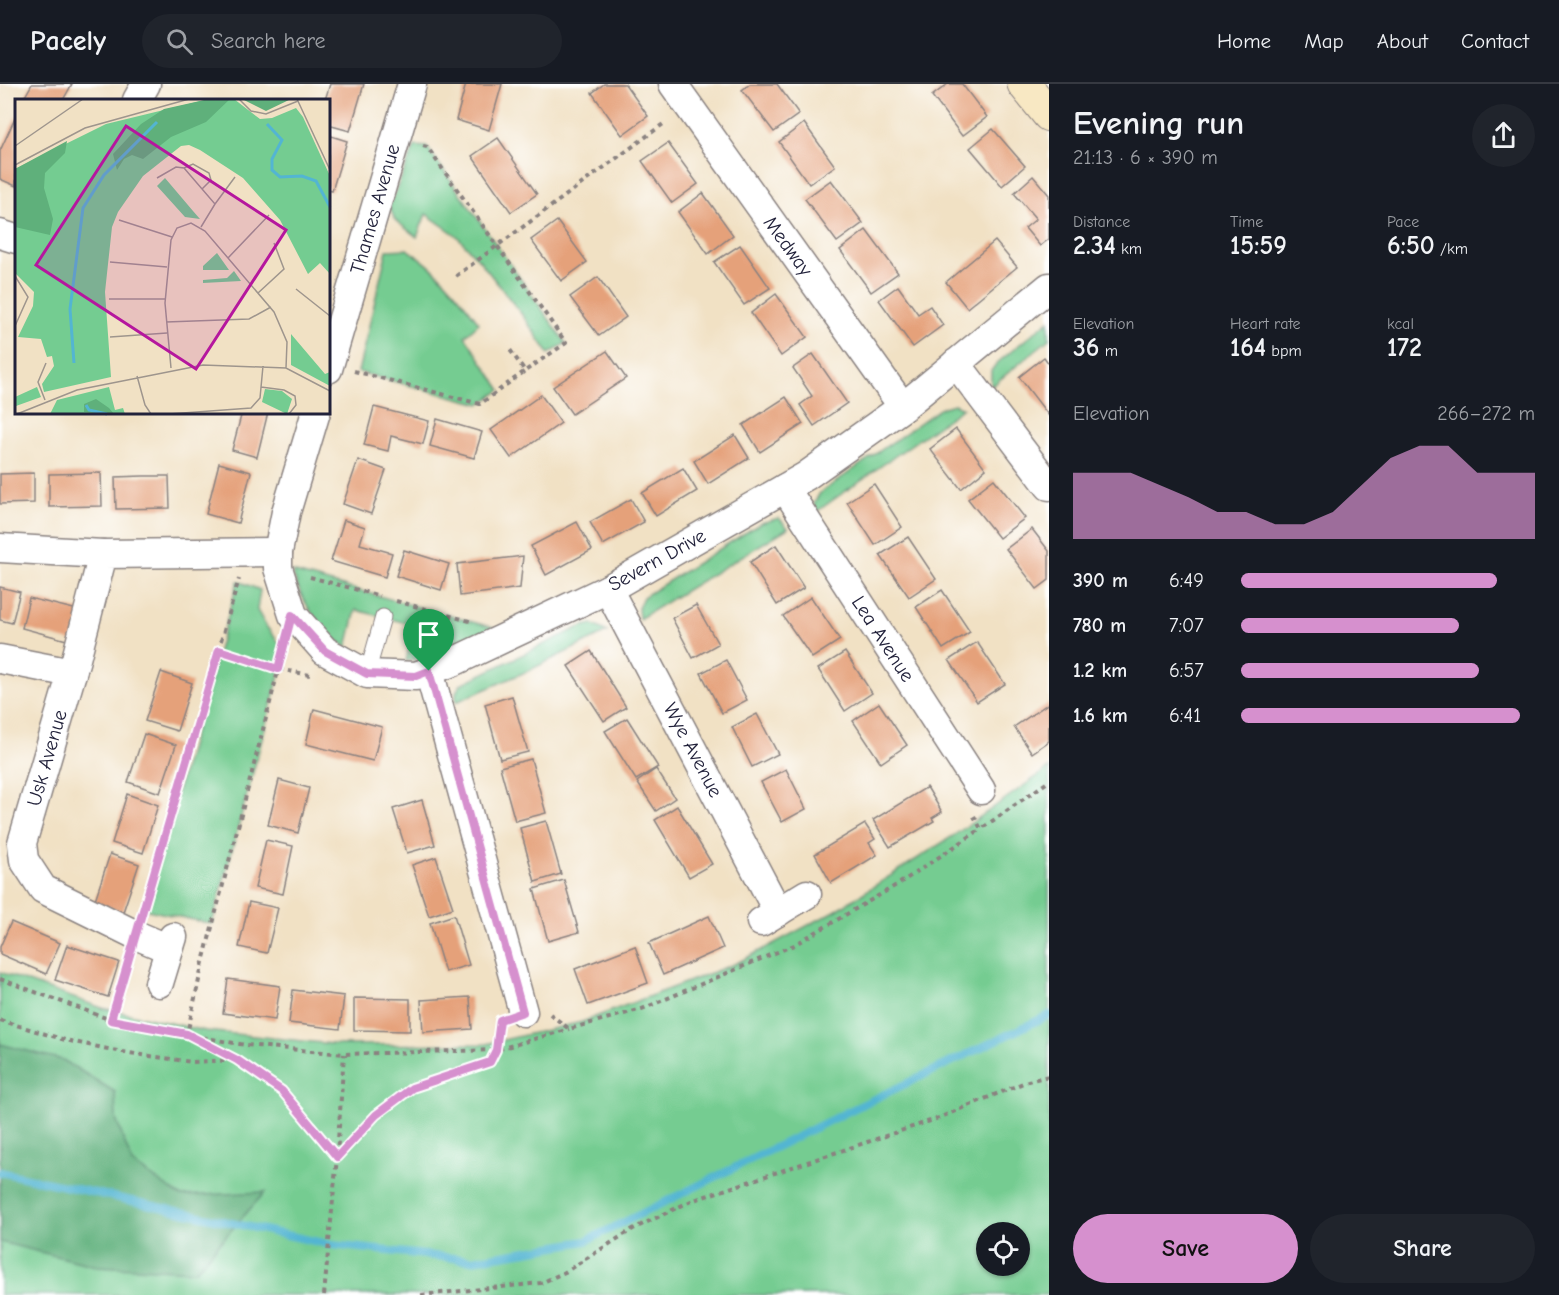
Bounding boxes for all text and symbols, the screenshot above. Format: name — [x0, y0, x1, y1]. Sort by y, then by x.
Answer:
search box — [142, 14, 562, 68]
text: Pacely — [30, 25, 106, 57]
icon: search — [163, 25, 196, 58]
text: Search here — [211, 28, 326, 54]
text: Home — [1217, 29, 1271, 53]
text: Map — [1304, 29, 1344, 53]
text: About — [1377, 29, 1428, 53]
text: Contact — [1461, 29, 1529, 53]
inset map — [15, 99, 330, 414]
text: Evening run — [1073, 104, 1244, 142]
button: share — [1472, 104, 1535, 167]
street label: Thames Avenue — [345, 141, 405, 277]
text: 21:13 · 6 × 390 m — [1073, 146, 1218, 169]
street label: Medway — [759, 212, 817, 280]
text: Distance — [1073, 213, 1130, 231]
text: Time — [1230, 213, 1263, 231]
text: Pace — [1387, 213, 1419, 231]
text: 2.34 — [1073, 231, 1116, 261]
text: 15:59 — [1230, 231, 1287, 261]
text: 6:50 — [1387, 231, 1435, 261]
text: km — [1116, 240, 1142, 258]
text: /km — [1435, 240, 1468, 258]
text: Elevation — [1073, 315, 1134, 333]
text: Heart rate — [1230, 315, 1301, 333]
text: kcal — [1387, 315, 1414, 333]
text: 36 — [1073, 333, 1099, 363]
text: 164 — [1230, 333, 1266, 363]
text: 172 — [1387, 333, 1422, 363]
text: m — [1099, 342, 1118, 360]
text: bpm — [1266, 342, 1302, 360]
text: Elevation — [1073, 402, 1150, 425]
text: 266–272 m — [1437, 402, 1535, 425]
street label: Severn Drive — [604, 524, 710, 596]
text: 390 m — [1073, 569, 1128, 592]
text: 6:49 — [1169, 569, 1204, 592]
street label: Lea Avenue — [847, 592, 919, 686]
pin — [403, 609, 454, 671]
text: 780 m — [1073, 614, 1126, 637]
text: 7:07 — [1169, 614, 1204, 637]
icon: arrive — [412, 618, 445, 651]
text: 1.2 km — [1073, 659, 1127, 682]
text: 6:57 — [1169, 659, 1204, 682]
street label: Wye Avenue — [659, 699, 727, 801]
text: 1.6 km — [1073, 704, 1128, 727]
text: 6:41 — [1169, 704, 1201, 727]
street label: Usk Avenue — [22, 707, 72, 809]
button: Save — [1073, 1214, 1298, 1283]
button: Share — [1310, 1214, 1535, 1283]
map controls — [976, 1222, 1030, 1276]
button: locate — [976, 1222, 1030, 1276]

